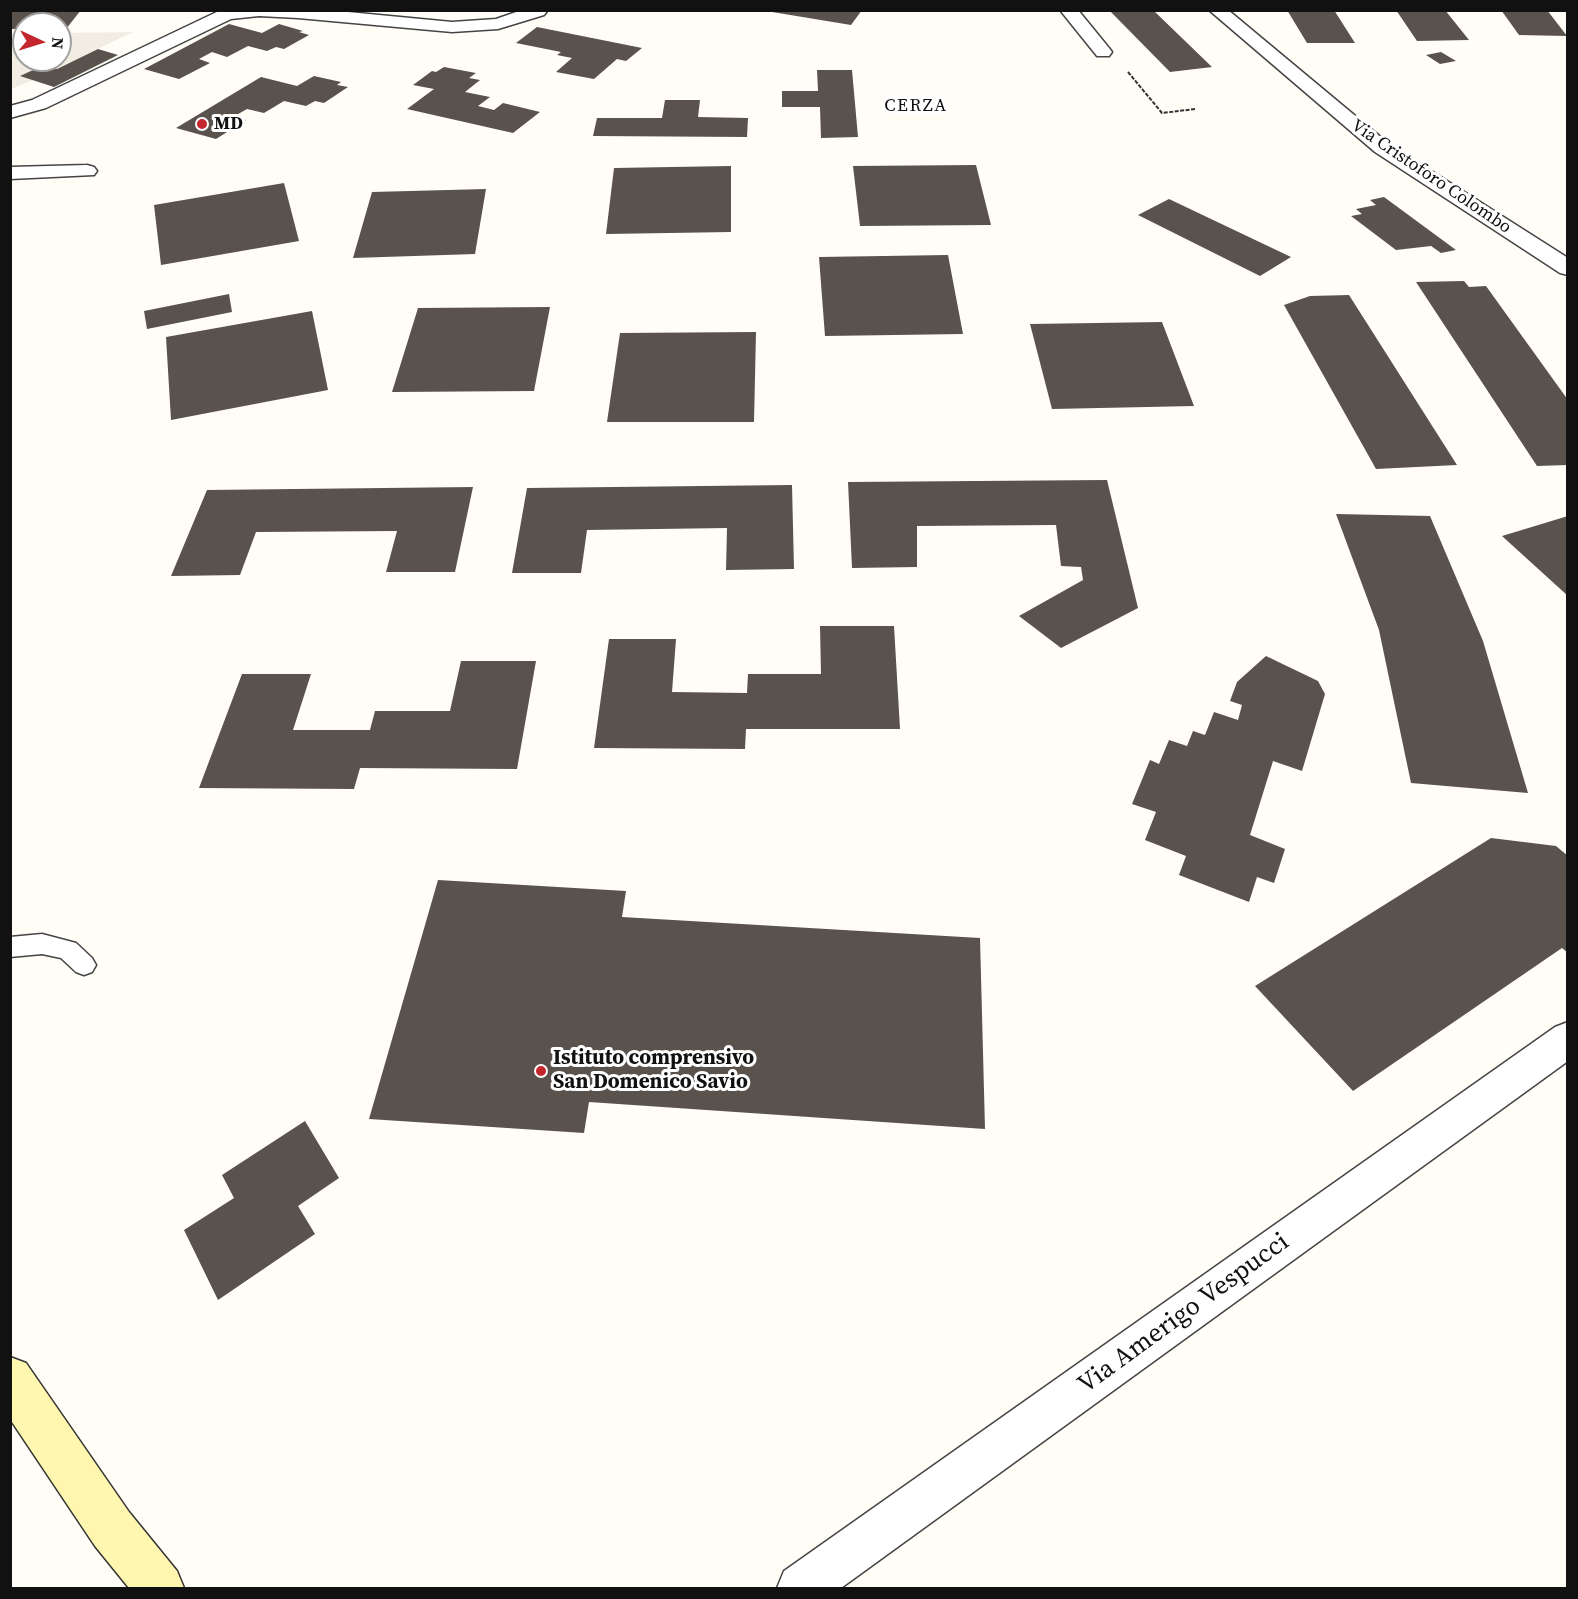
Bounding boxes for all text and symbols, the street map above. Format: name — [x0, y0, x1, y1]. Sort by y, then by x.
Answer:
north arrow — [12, 12, 72, 72]
text: N — [47, 37, 69, 50]
district label: CERZA — [884, 95, 948, 117]
place label: MD — [214, 113, 243, 135]
street label: Via Cristoforo Colombo — [1347, 115, 1515, 239]
marker: MD — [195, 117, 209, 131]
place label: Istituto comprensivo San Domenico Savio — [553, 1046, 754, 1096]
marker: Istituto comprensivo San Domenico Savio — [534, 1064, 548, 1078]
street label: Via Amerigo Vespucci — [1073, 1227, 1295, 1401]

